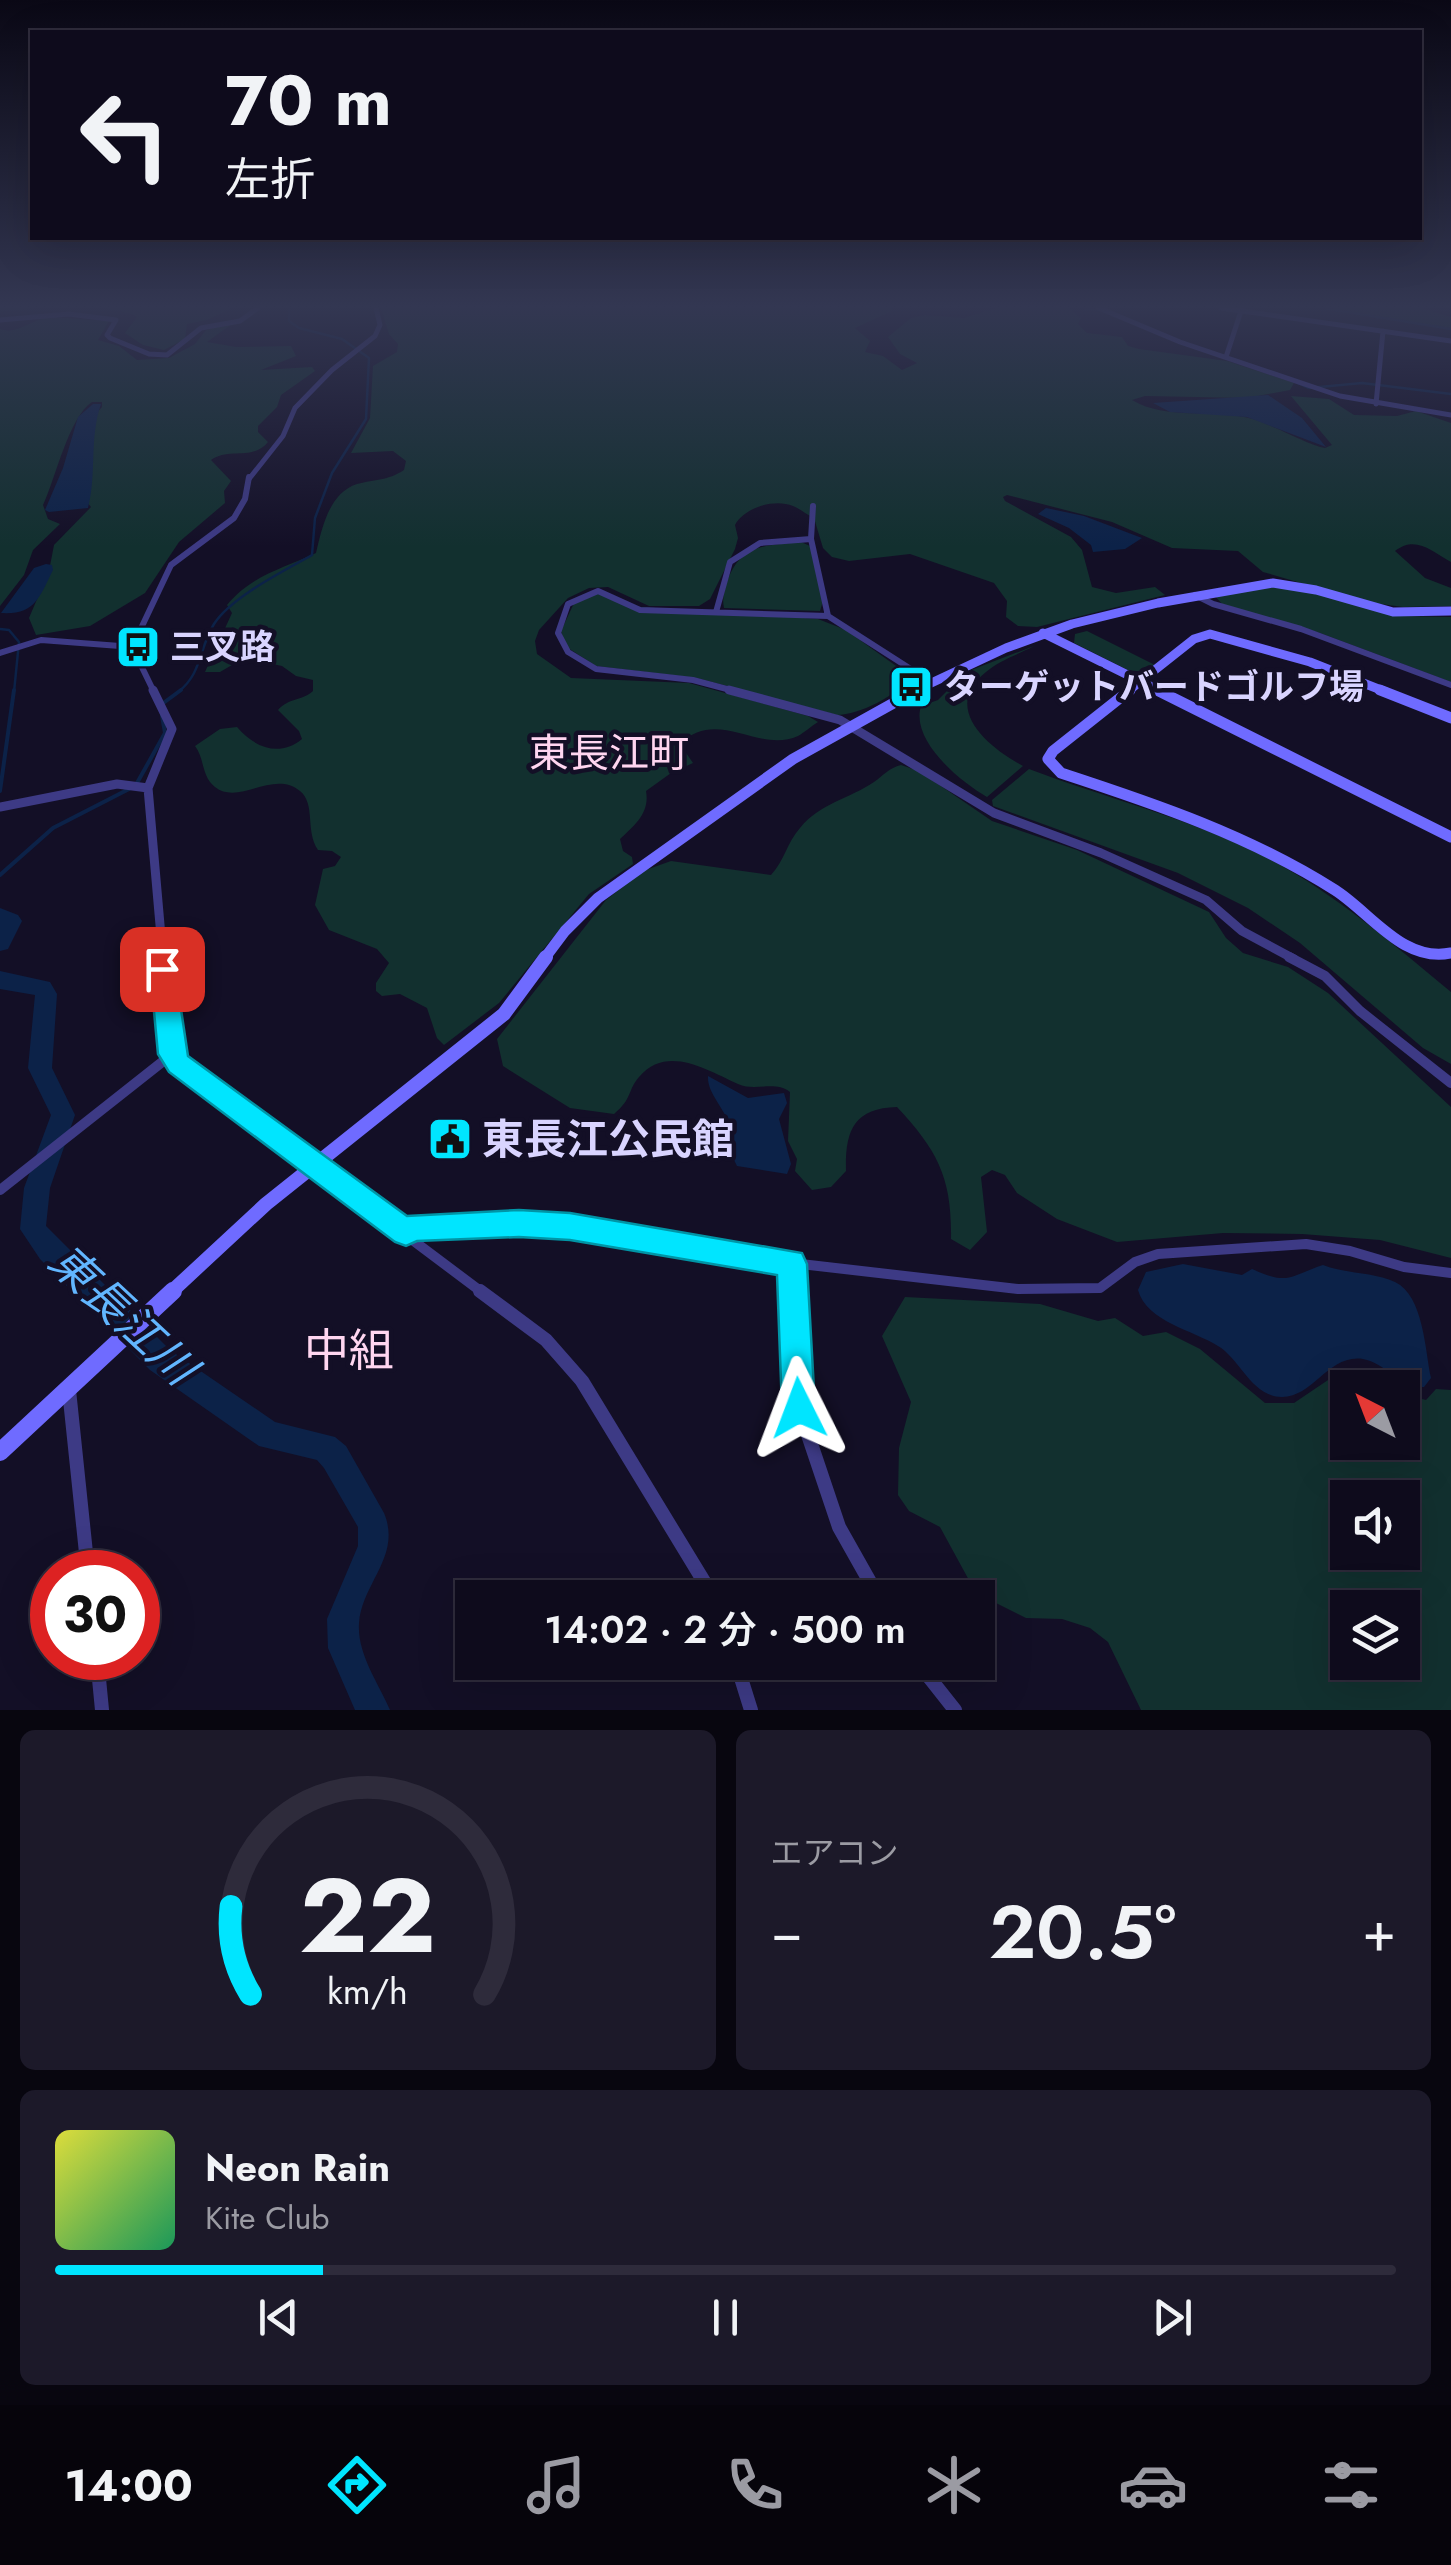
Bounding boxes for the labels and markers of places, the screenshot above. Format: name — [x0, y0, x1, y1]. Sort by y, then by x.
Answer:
place label: 三叉路 — [170, 622, 275, 672]
bus stop icon: 三叉路 — [115, 624, 161, 670]
place label: ターゲットバードゴルフ場 — [944, 662, 1364, 712]
bus stop icon: ターゲットバードゴルフ場 — [888, 664, 934, 710]
pin — [120, 927, 205, 1012]
place label: 東長江公民館 — [482, 1109, 734, 1170]
public building icon: 東長江公民館 — [427, 1116, 473, 1162]

